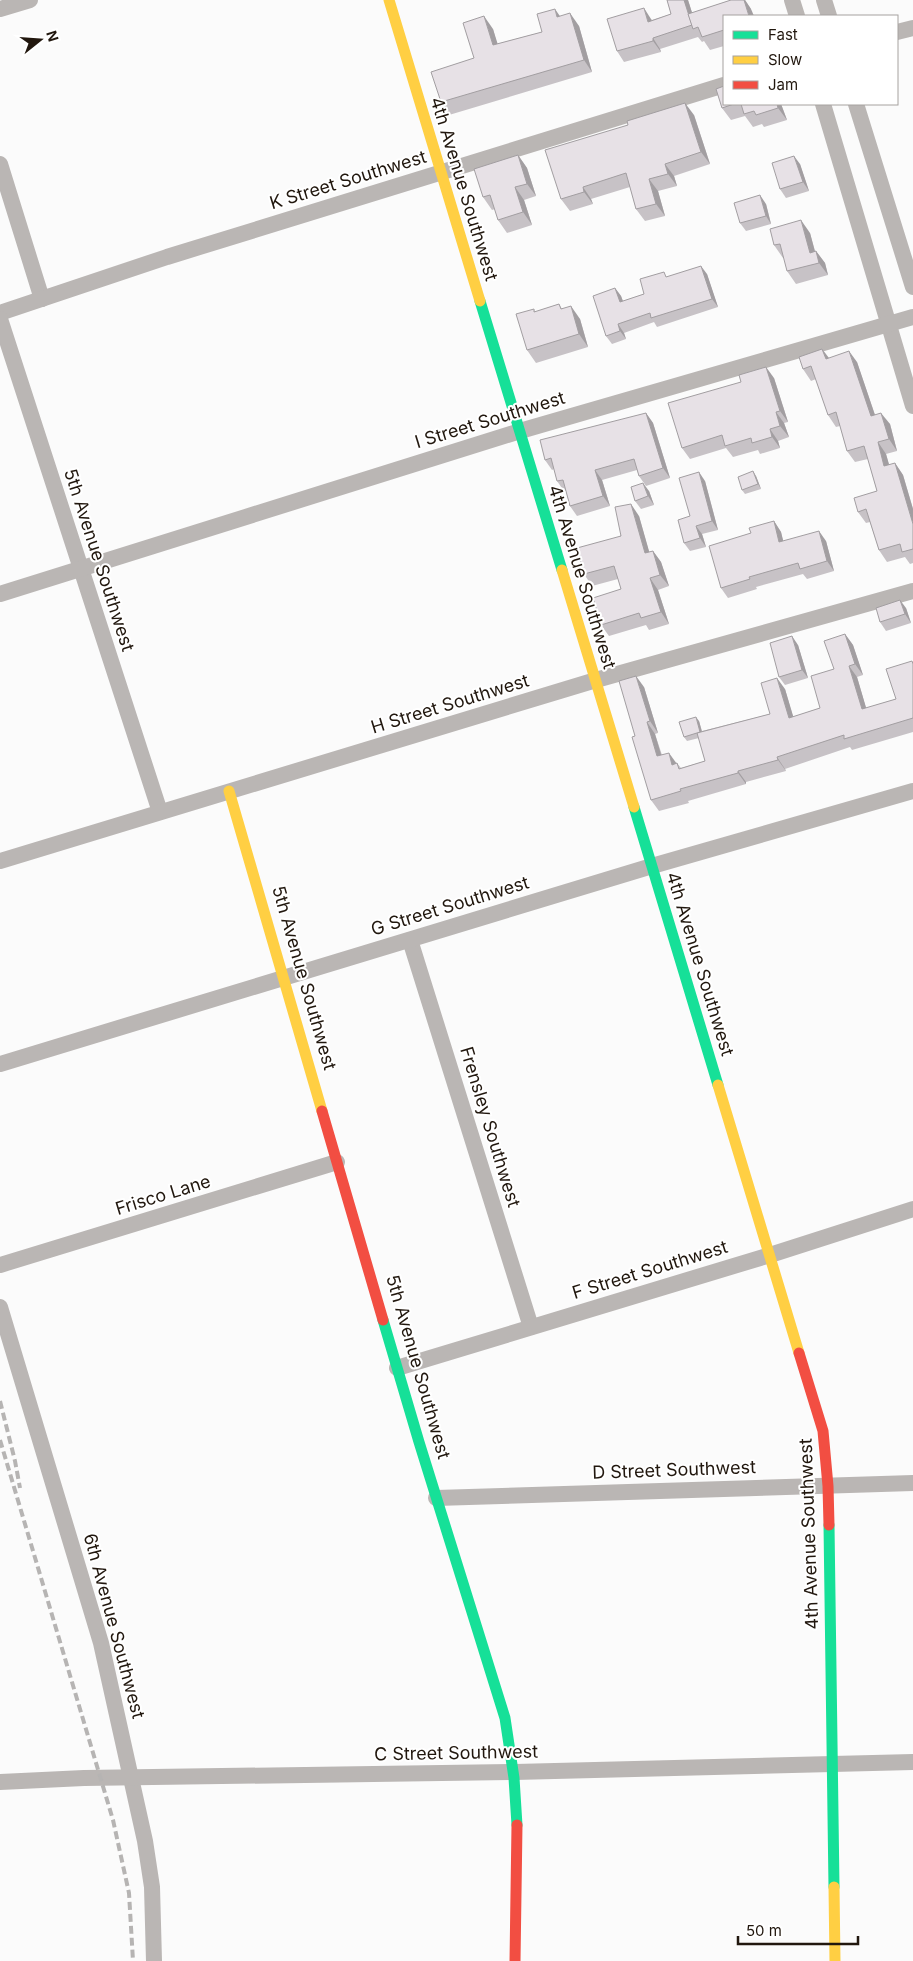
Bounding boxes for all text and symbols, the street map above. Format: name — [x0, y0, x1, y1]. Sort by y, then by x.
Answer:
north arrow — [15, 15, 65, 65]
legend — [723, 15, 898, 105]
text: Fast — [768, 25, 798, 44]
text: N — [43, 28, 63, 44]
text: Slow — [768, 50, 802, 69]
text: Jam — [768, 75, 798, 94]
street label: 4th Avenue Southwest — [426, 94, 503, 284]
street label: K Street Southwest — [267, 146, 429, 213]
street label: I Street Southwest — [412, 387, 567, 452]
street label: 5th Avenue Southwest — [60, 466, 139, 654]
street label: 4th Avenue Southwest — [544, 482, 621, 672]
street label: H Street Southwest — [368, 669, 531, 738]
street label: 4th Avenue Southwest — [662, 869, 739, 1059]
street label: G Street Southwest — [368, 871, 532, 940]
street label: 5th Avenue Southwest — [268, 883, 341, 1072]
street label: Frensley Southwest — [456, 1044, 525, 1210]
street label: Frisco Lane — [113, 1170, 213, 1219]
street label: F Street Southwest — [570, 1236, 730, 1303]
street label: 5th Avenue Southwest — [382, 1272, 455, 1461]
street label: 4th Avenue Southwest — [795, 1438, 822, 1630]
street label: D Street Southwest — [592, 1456, 756, 1483]
street label: 6th Avenue Southwest — [80, 1531, 149, 1721]
street label: C Street Southwest — [374, 1741, 538, 1764]
scale bar — [738, 1914, 858, 1946]
text: 50 m — [746, 1921, 782, 1940]

